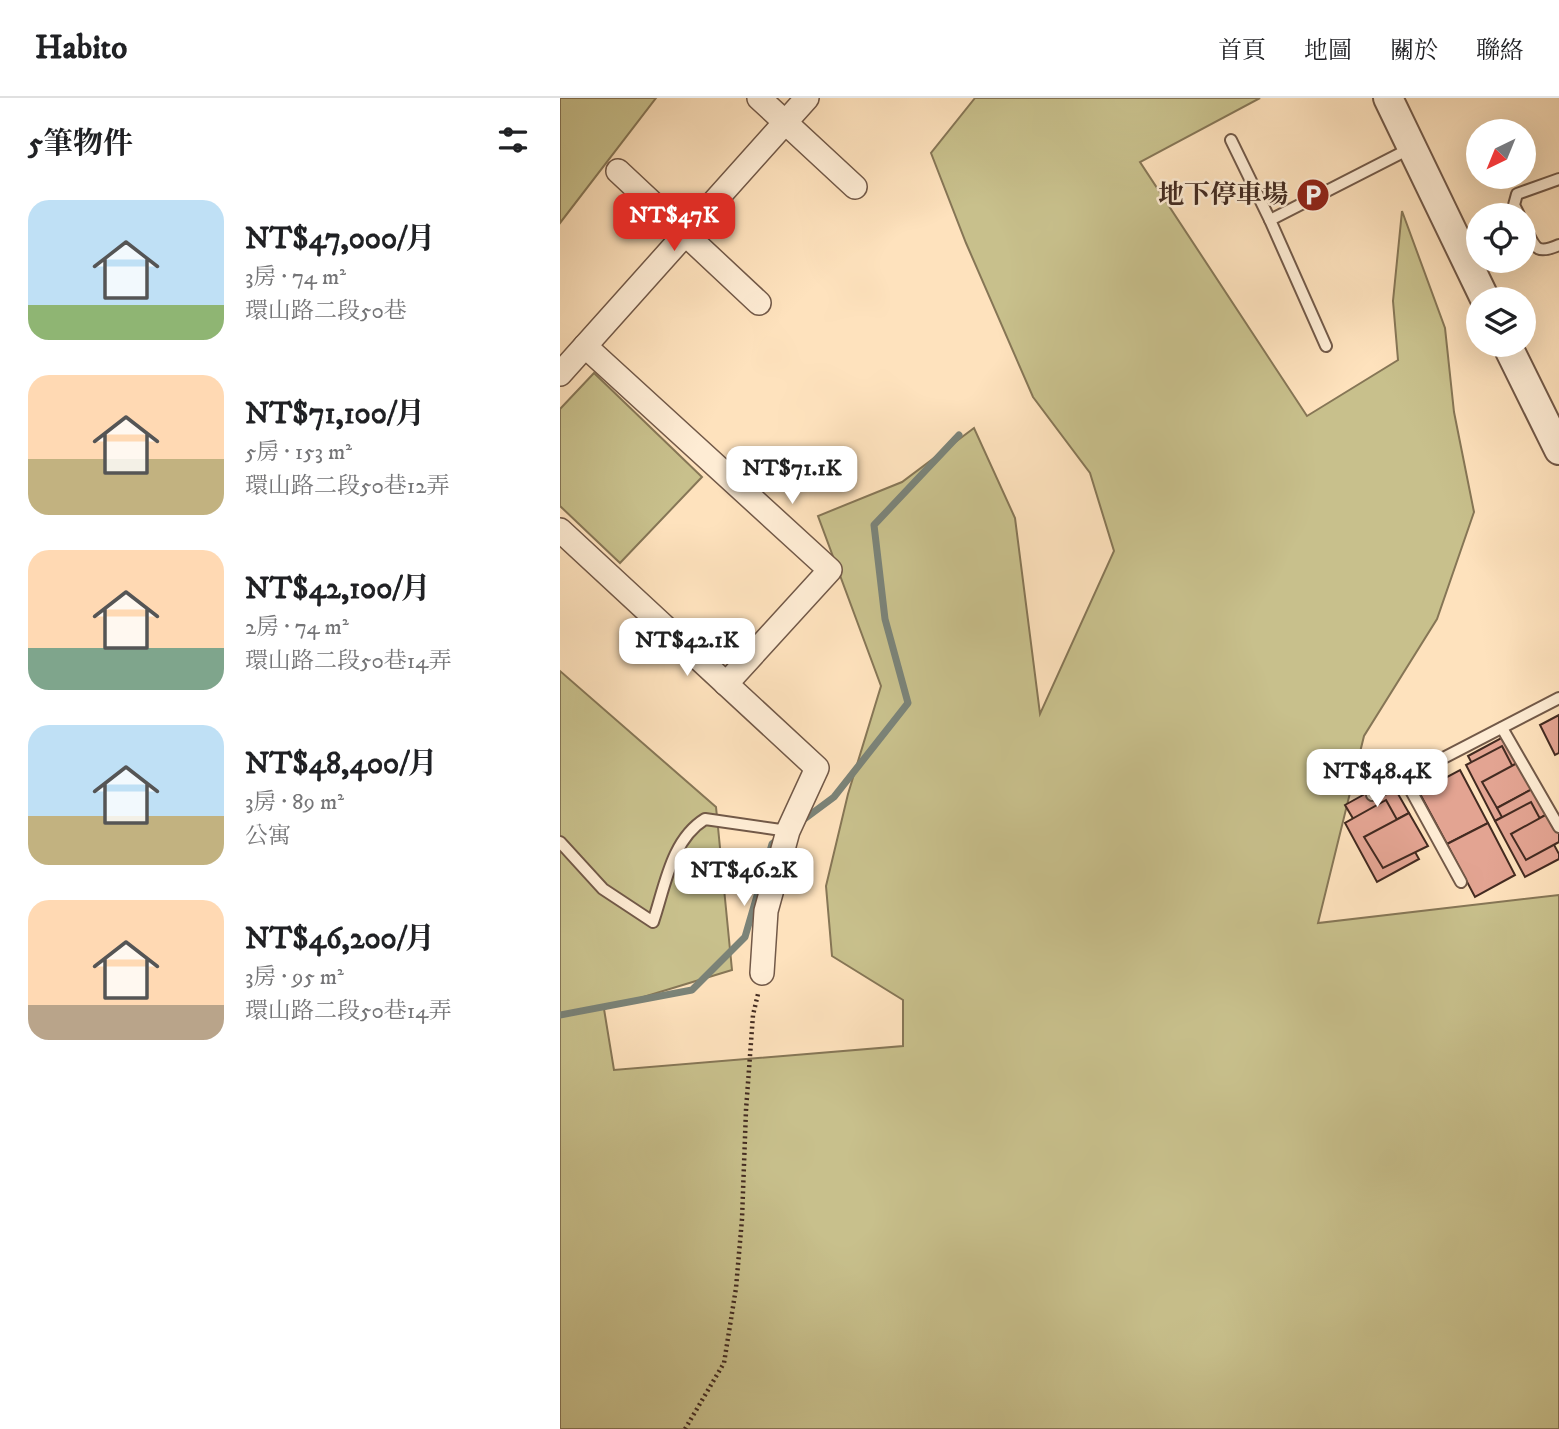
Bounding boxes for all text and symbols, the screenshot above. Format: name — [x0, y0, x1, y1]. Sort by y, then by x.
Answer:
text: Habito — [35, 28, 127, 69]
text: 首頁 — [1218, 36, 1266, 66]
text: 地圖 — [1304, 36, 1352, 66]
text: 關於 — [1390, 36, 1438, 66]
text: 聯絡 — [1476, 36, 1524, 66]
north arrow — [1466, 119, 1536, 189]
map controls — [1466, 119, 1536, 357]
icon: filters — [494, 121, 532, 159]
text: 5筆物件 — [28, 126, 133, 163]
parking icon: 地下停車場 — [1294, 176, 1332, 214]
place label: 地下停車場 — [1158, 179, 1288, 212]
pin: NT$47K — [617, 194, 731, 253]
text: NT$47K — [629, 201, 719, 230]
button: locate — [1466, 203, 1536, 273]
text: NT$47,000/月 — [245, 221, 435, 258]
icon: home — [84, 228, 168, 312]
text: 3房 · 74 m² — [245, 263, 346, 292]
button: layers — [1466, 287, 1536, 357]
text: 環山路二段50巷 — [245, 297, 407, 326]
text: NT$71,100/月 — [245, 396, 425, 433]
icon: home — [84, 403, 168, 487]
text: 5房 · 153 m² — [245, 438, 352, 467]
pin: NT$71.1K — [720, 446, 864, 506]
text: NT$71.1K — [742, 454, 842, 483]
text: 環山路二段50巷12弄 — [245, 472, 450, 501]
text: NT$42,100/月 — [245, 571, 431, 608]
icon: home — [84, 578, 168, 662]
text: 2房 · 74 m² — [245, 613, 349, 642]
pin: NT$42.1K — [615, 618, 759, 678]
text: NT$42.1K — [635, 626, 739, 655]
text: 環山路二段50巷14弄 — [245, 647, 452, 676]
text: NT$48,400/月 — [245, 746, 437, 783]
pin: NT$48.4K — [1305, 750, 1449, 809]
icon: home — [84, 753, 168, 837]
text: NT$48.4K — [1323, 757, 1431, 786]
text: 3房 · 89 m² — [245, 788, 344, 817]
text: 公寓 — [245, 822, 291, 851]
pin: NT$46.2K — [672, 848, 816, 908]
text: NT$46.2K — [691, 856, 797, 885]
text: NT$46,200/月 — [245, 921, 435, 958]
icon: home — [84, 928, 168, 1012]
text: 3房 · 95 m² — [245, 963, 344, 992]
text: 環山路二段50巷14弄 — [245, 997, 452, 1026]

